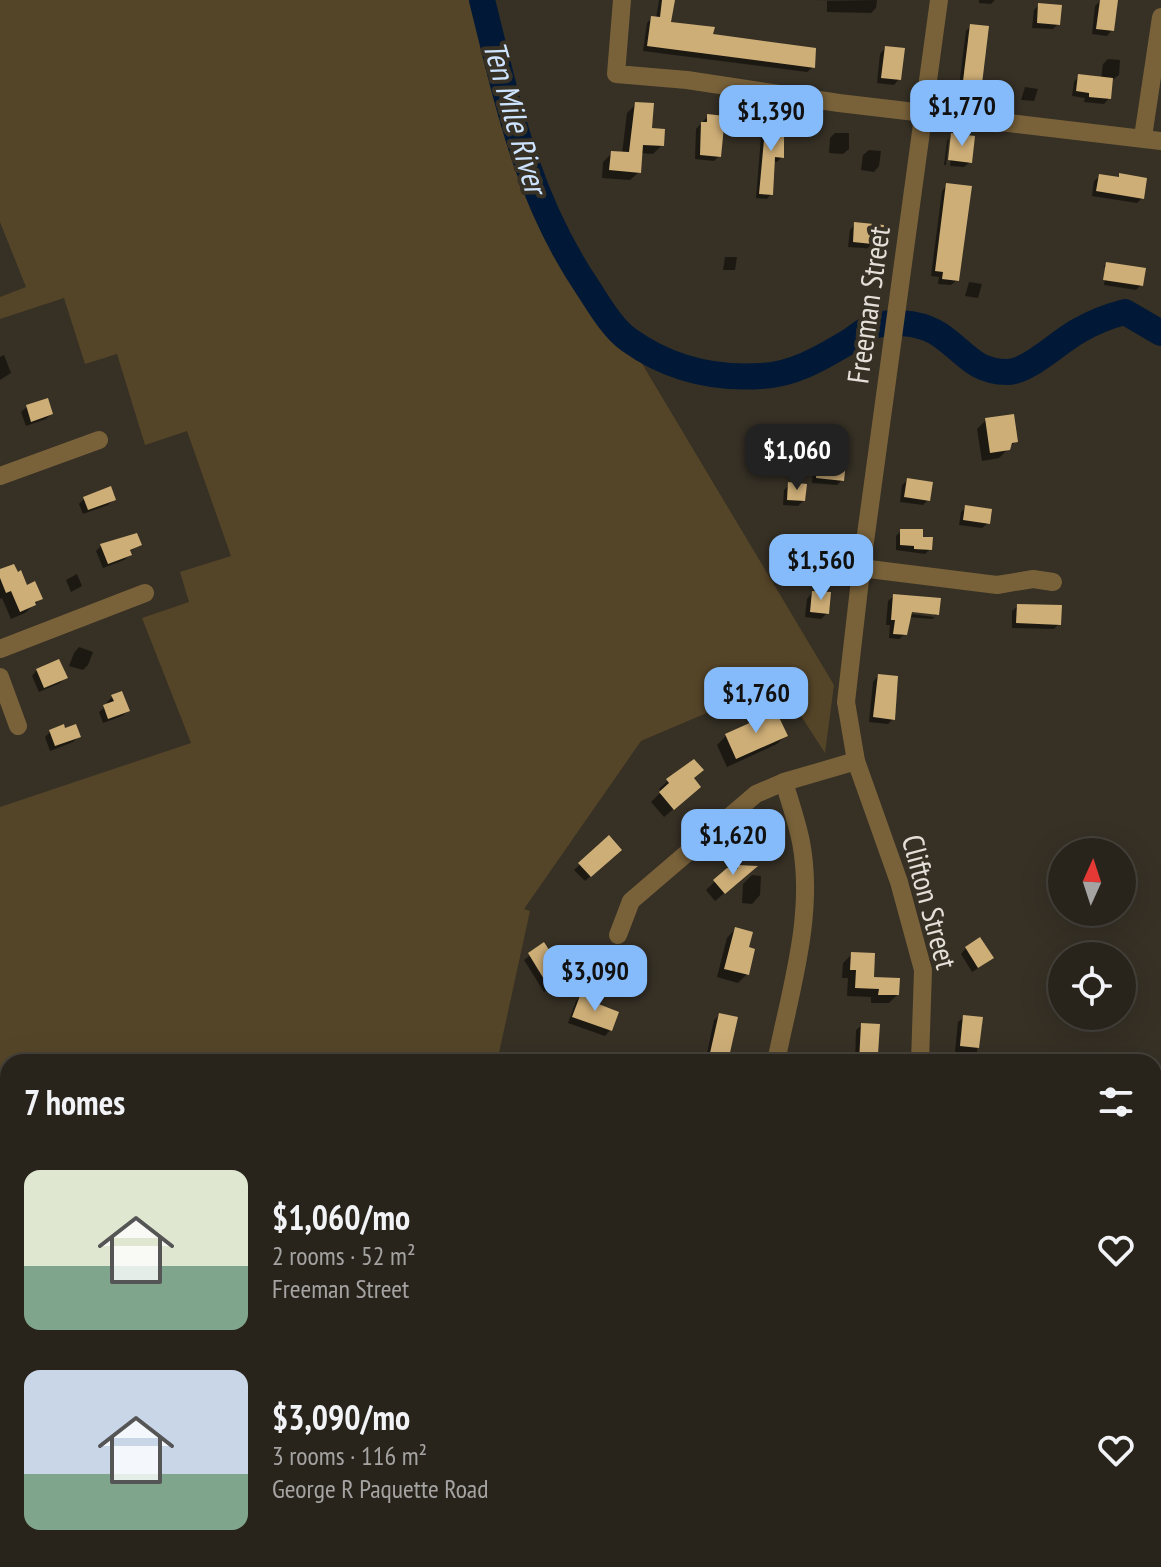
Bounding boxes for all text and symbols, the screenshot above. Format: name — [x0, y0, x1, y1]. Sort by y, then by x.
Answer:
water label: Ten Mile River — [474, 36, 559, 202]
pin: $1,770 — [897, 80, 1027, 148]
pin: $1,390 — [706, 85, 836, 153]
text: $1,770 — [928, 89, 996, 122]
text: $1,390 — [737, 94, 805, 127]
street label: Freeman Street — [837, 223, 898, 386]
pin: $1,060 — [732, 424, 862, 492]
text: $1,060 — [763, 433, 831, 466]
pin: $1,560 — [756, 534, 886, 602]
text: $1,560 — [787, 543, 855, 576]
pin: $1,760 — [691, 667, 821, 735]
text: $1,760 — [722, 676, 790, 709]
pin: $1,620 — [668, 809, 798, 877]
text: $1,620 — [699, 818, 767, 851]
street label: Clifton Street — [894, 830, 967, 974]
north arrow — [1048, 838, 1136, 926]
map controls — [1048, 838, 1136, 1030]
button: locate — [1048, 942, 1136, 1030]
pin: $3,090 — [530, 945, 660, 1013]
text: $3,090 — [561, 954, 629, 987]
text: 7 homes — [24, 1080, 125, 1124]
icon: filters — [1094, 1080, 1138, 1124]
text: $1,060/mo — [272, 1195, 410, 1239]
icon: home — [88, 1202, 184, 1298]
icon: heart — [1094, 1228, 1138, 1272]
text: 2 rooms · 52 m² — [272, 1239, 416, 1272]
text: Freeman Street — [272, 1272, 409, 1305]
text: $3,090/mo — [272, 1395, 410, 1439]
icon: home — [88, 1402, 184, 1498]
icon: heart — [1094, 1428, 1138, 1472]
text: 3 rooms · 116 m² — [272, 1439, 427, 1472]
text: George R Paquette Road — [272, 1472, 489, 1505]

